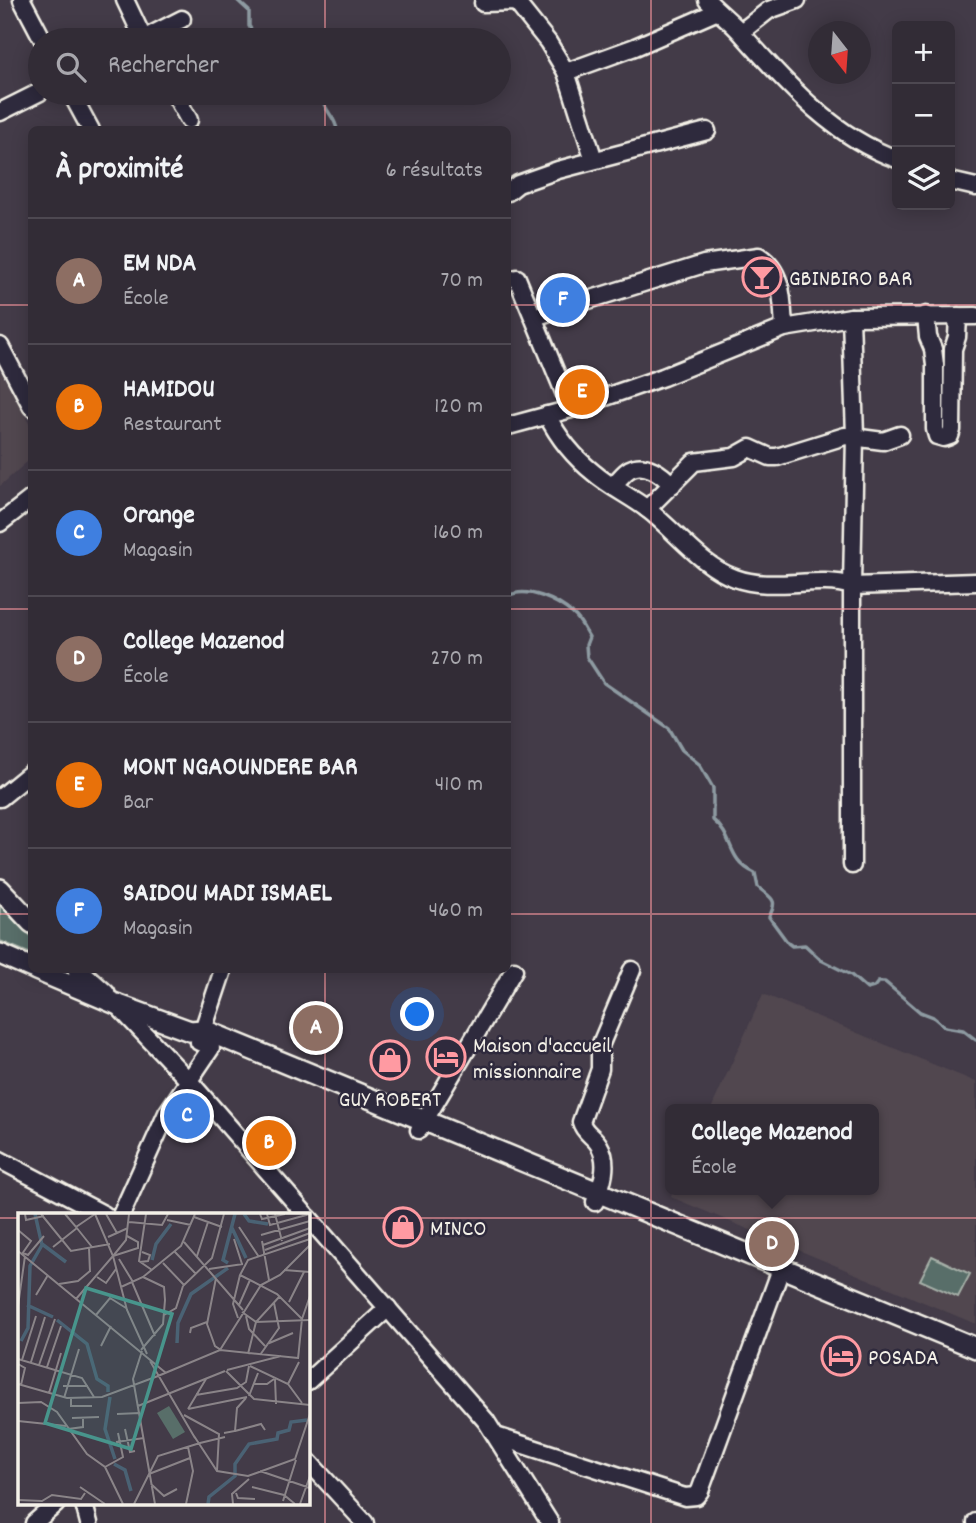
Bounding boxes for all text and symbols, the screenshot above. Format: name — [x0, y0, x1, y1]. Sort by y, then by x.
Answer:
north arrow — [808, 21, 871, 84]
map controls — [892, 21, 955, 210]
button: + — [892, 21, 955, 84]
search box — [28, 28, 511, 105]
icon: search — [52, 48, 90, 86]
text: Rechercher — [108, 48, 219, 85]
button: − — [892, 84, 955, 147]
button: layers — [892, 147, 955, 210]
text: À proximité — [56, 150, 183, 193]
text: 6 résultats — [386, 155, 483, 188]
text: EM NDA — [123, 246, 196, 283]
bar icon: GBINBIRO BAR — [741, 256, 783, 298]
place label: GBINBIRO BAR — [789, 264, 912, 297]
text: A — [73, 265, 85, 298]
text: 70 m — [441, 265, 483, 298]
pin: F — [540, 274, 586, 326]
text: École — [123, 283, 169, 316]
pin: E — [559, 366, 605, 418]
text: HAMIDOU — [123, 372, 215, 409]
text: B — [74, 391, 84, 424]
text: 120 m — [434, 391, 483, 424]
text: Restaurant — [123, 409, 222, 442]
text: Orange — [123, 498, 195, 535]
text: C — [73, 517, 85, 550]
text: 160 m — [433, 517, 483, 550]
text: Magasin — [123, 535, 193, 568]
text: College Mazenod — [123, 624, 285, 661]
text: D — [73, 643, 85, 676]
text: 270 m — [431, 643, 483, 676]
text: École — [123, 661, 169, 694]
text: MONT NGAOUNDERE BAR — [123, 750, 358, 787]
text: E — [74, 769, 84, 802]
text: 410 m — [435, 769, 483, 802]
text: Bar — [123, 787, 153, 820]
text: SAIDOU MADI ISMAEL — [123, 876, 332, 913]
text: F — [74, 895, 84, 928]
text: 460 m — [429, 895, 483, 928]
text: Magasin — [123, 913, 193, 946]
your location — [400, 997, 434, 1031]
pin: A — [293, 1002, 339, 1054]
place label: Maison d'accueil missionnaire — [473, 1031, 612, 1090]
hotel icon: Maison d'accueil missionnaire — [425, 1036, 467, 1078]
shop icon: GUY ROBERT — [369, 1039, 411, 1081]
place label: GUY ROBERT — [339, 1085, 441, 1118]
pin: C — [164, 1090, 210, 1142]
popup — [665, 1104, 879, 1195]
text: College Mazenod — [691, 1115, 853, 1152]
pin: B — [246, 1117, 292, 1169]
text: École — [691, 1152, 737, 1185]
shop icon: MINCO — [382, 1206, 424, 1248]
inset map — [18, 1213, 310, 1506]
place label: MINCO — [430, 1214, 487, 1247]
pin: D — [749, 1218, 795, 1270]
hotel icon: POSADA — [820, 1335, 862, 1377]
place label: POSADA — [868, 1343, 939, 1376]

